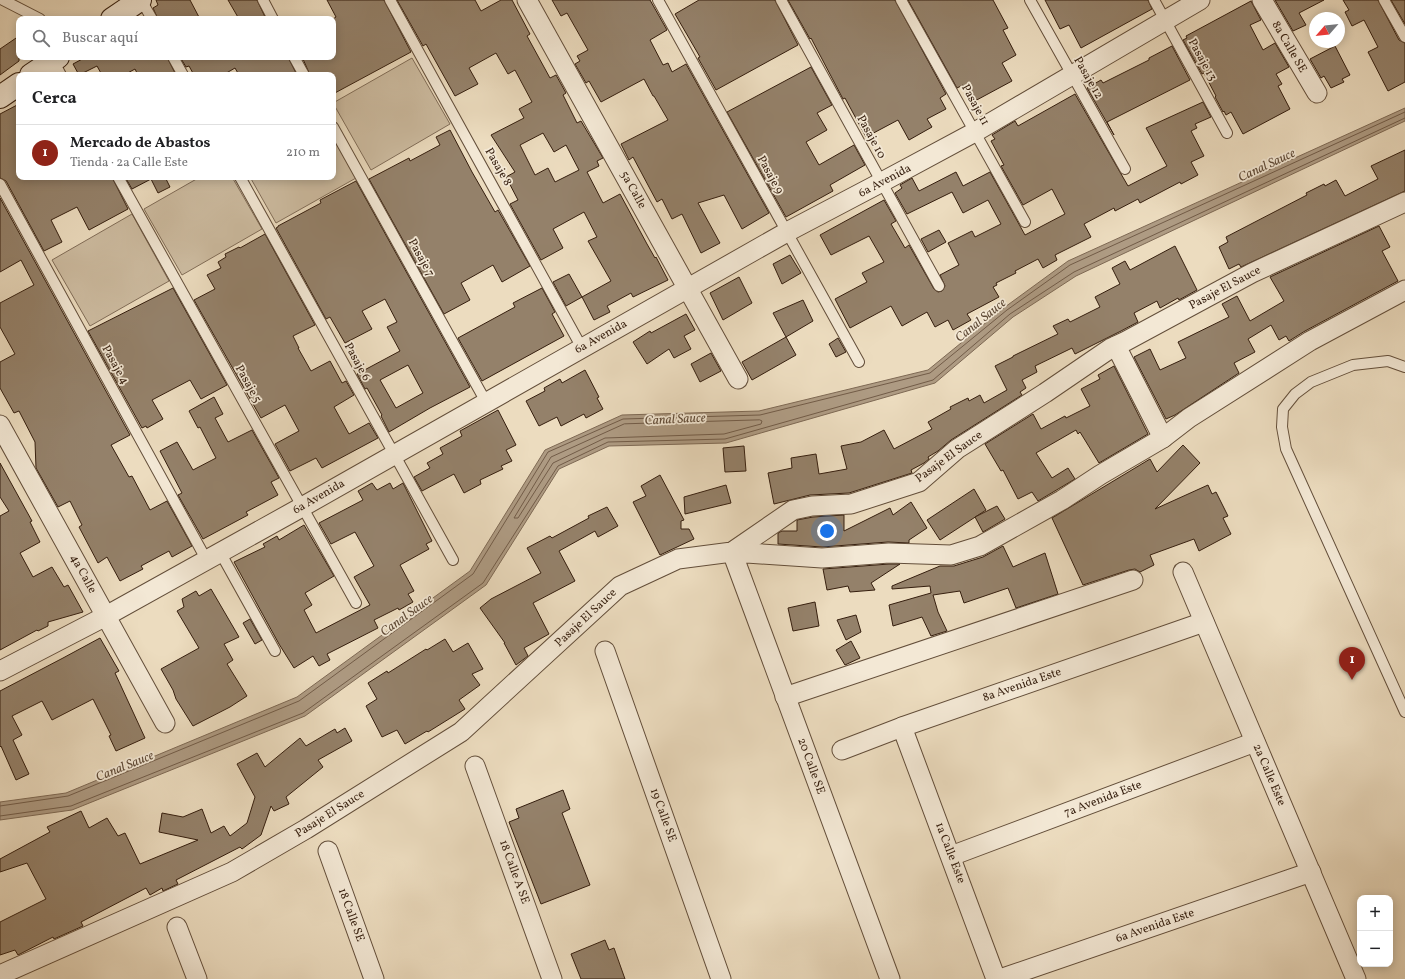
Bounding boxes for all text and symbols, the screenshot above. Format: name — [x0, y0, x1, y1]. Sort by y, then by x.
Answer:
north arrow — [1309, 12, 1345, 48]
search box — [16, 16, 336, 60]
street label: 8a Calle SE — [1268, 18, 1310, 76]
icon: search — [30, 27, 52, 49]
text: Buscar aquí — [62, 28, 138, 49]
street label: Pasaje 13 — [1184, 36, 1220, 84]
street label: Pasaje 12 — [1069, 54, 1107, 102]
street label: Pasaje 11 — [957, 82, 993, 128]
text: Cerca — [32, 87, 77, 110]
street label: Pasaje 10 — [853, 112, 889, 162]
text: Mercado de Abastos — [70, 133, 210, 154]
text: 1 — [42, 144, 48, 162]
text: 210 m — [286, 144, 320, 162]
street label: Pasaje 8 — [481, 145, 515, 189]
water label: Canal Sauce — [1236, 145, 1299, 187]
street label: Pasaje 9 — [753, 153, 787, 197]
text: Tienda · 2a Calle Este — [70, 154, 188, 172]
street label: 6a Avenida — [856, 160, 914, 202]
street label: 5a Calle — [616, 168, 650, 212]
street label: Pasaje 7 — [404, 236, 438, 280]
street label: Pasaje El Sauce — [1186, 262, 1264, 314]
water label: Canal Sauce — [952, 295, 1011, 347]
street label: 6a Avenida — [572, 316, 630, 358]
street label: Pasaje 6 — [340, 340, 374, 384]
street label: Pasaje 4 — [98, 342, 132, 388]
street label: Pasaje 5 — [231, 362, 265, 406]
water label: Canal Sauce — [644, 409, 706, 431]
street label: Pasaje El Sauce — [912, 427, 986, 487]
street label: 6a Avenida — [290, 476, 348, 518]
your location — [817, 521, 837, 541]
street label: 4a Calle — [66, 552, 100, 597]
street label: Pasaje El Sauce — [552, 585, 621, 651]
water label: Canal Sauce — [377, 591, 437, 641]
pin: 1 — [1339, 647, 1365, 680]
street label: 8a Avenida Este — [981, 664, 1064, 706]
street label: 20 Calle SE — [793, 736, 829, 796]
street label: 2a Calle Este — [1249, 741, 1289, 809]
water label: Canal Sauce — [93, 747, 157, 787]
street label: 7a Avenida Este — [1062, 777, 1144, 821]
street label: Pasaje El Sauce — [292, 786, 368, 842]
street label: 19 Calle SE — [646, 786, 680, 844]
street label: 1a Calle Este — [931, 820, 969, 886]
street label: 18 Calle A SE — [495, 838, 533, 906]
street label: 18 Calle SE — [334, 886, 368, 944]
map controls — [1357, 895, 1393, 967]
button: + — [1357, 895, 1393, 931]
street label: 6a Avenida Este — [1114, 905, 1197, 947]
button: − — [1357, 931, 1393, 967]

